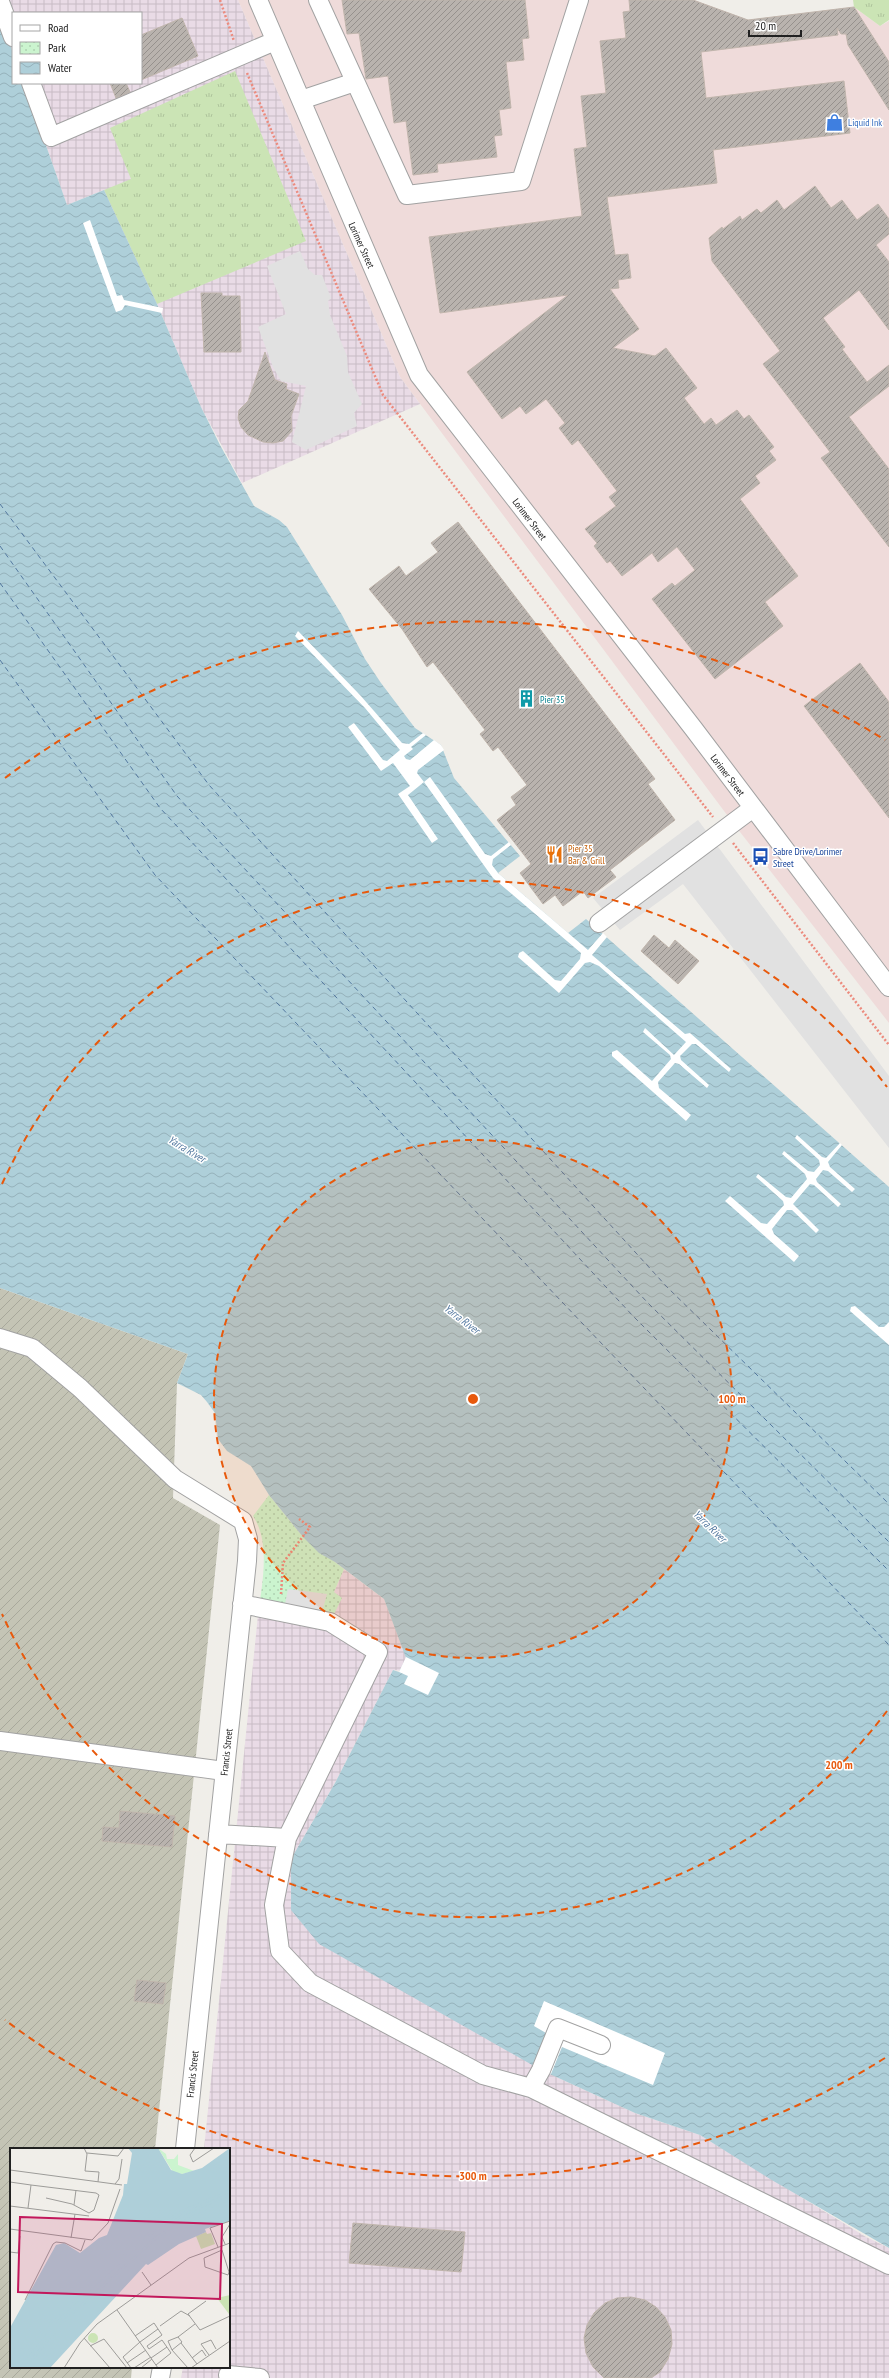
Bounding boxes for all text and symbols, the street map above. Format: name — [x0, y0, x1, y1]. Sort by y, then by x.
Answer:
legend — [12, 12, 142, 84]
scale bar — [749, 12, 801, 38]
text: 20 m — [755, 18, 776, 33]
text: Road — [48, 20, 68, 35]
text: Park — [48, 40, 66, 55]
text: Water — [48, 60, 73, 75]
shop icon: Liquid Ink — [825, 112, 845, 132]
place label: Liquid Ink — [848, 116, 882, 129]
street label: Lorimer Street — [346, 220, 378, 271]
street label: Lorimer Street — [510, 496, 550, 543]
building icon: Pier 35 — [517, 689, 537, 709]
place label: Pier 35 — [540, 693, 565, 706]
street label: Lorimer Street — [708, 752, 748, 799]
place label: Pier 35 Bar & Grill — [568, 842, 605, 867]
restaurant icon: Pier 35 Bar & Grill — [545, 844, 565, 864]
place label: Sabre Drive/Lorimer Street — [773, 845, 842, 870]
bus stop icon: Sabre Drive/Lorimer Street — [750, 847, 770, 867]
water label: Yarra River — [166, 1132, 210, 1167]
water label: Yarra River — [441, 1301, 484, 1338]
text: 100 m — [718, 1391, 746, 1406]
centre of rings — [466, 1392, 480, 1406]
water label: Yarra River — [690, 1507, 731, 1547]
street label: Francis Street — [218, 1728, 235, 1776]
text: 200 m — [825, 1757, 853, 1772]
street label: Francis Street — [184, 2050, 201, 2098]
inset map — [10, 2148, 230, 2368]
text: 300 m — [459, 2168, 487, 2183]

